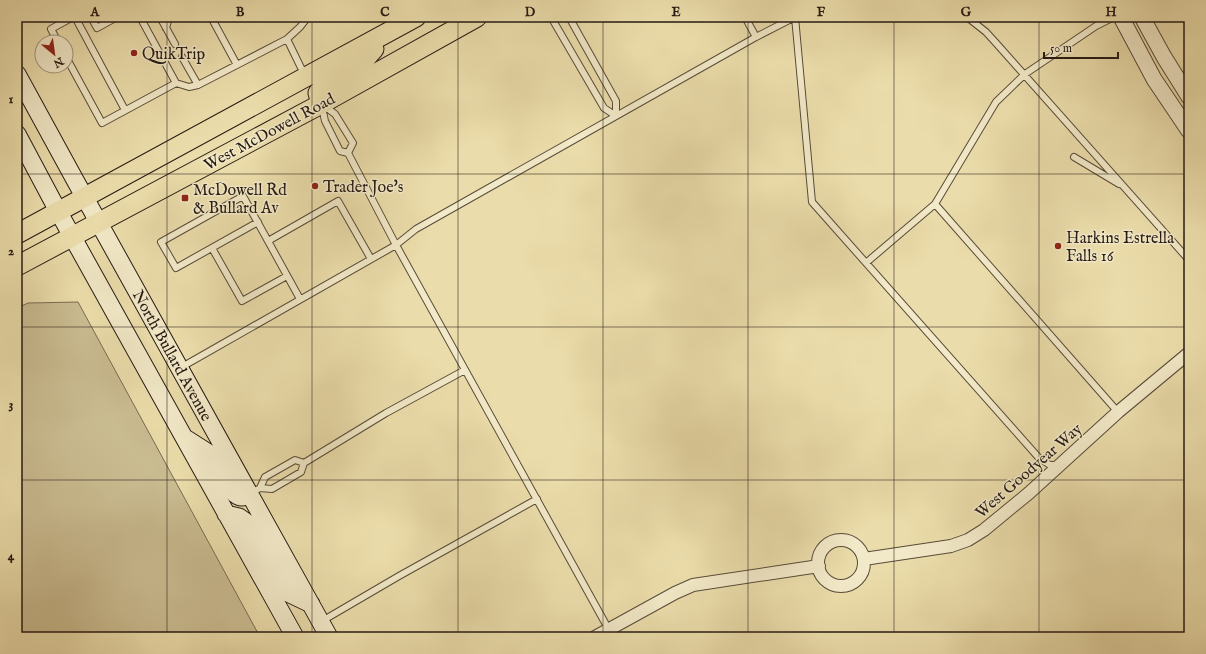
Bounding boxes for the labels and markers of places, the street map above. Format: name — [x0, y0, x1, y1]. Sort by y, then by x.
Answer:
place label: QuikTrip — [142, 45, 205, 65]
marker: QuikTrip — [129, 48, 139, 58]
place label: Trader Joe's — [323, 178, 404, 198]
place label: McDowell Rd & Bullard Av — [193, 181, 287, 219]
marker: Trader Joe's — [310, 181, 320, 191]
marker: McDowell Rd & Bullard Av — [180, 193, 190, 203]
place label: Harkins Estrella Falls 16 — [1066, 229, 1174, 267]
marker: Harkins Estrella Falls 16 — [1053, 241, 1063, 251]

